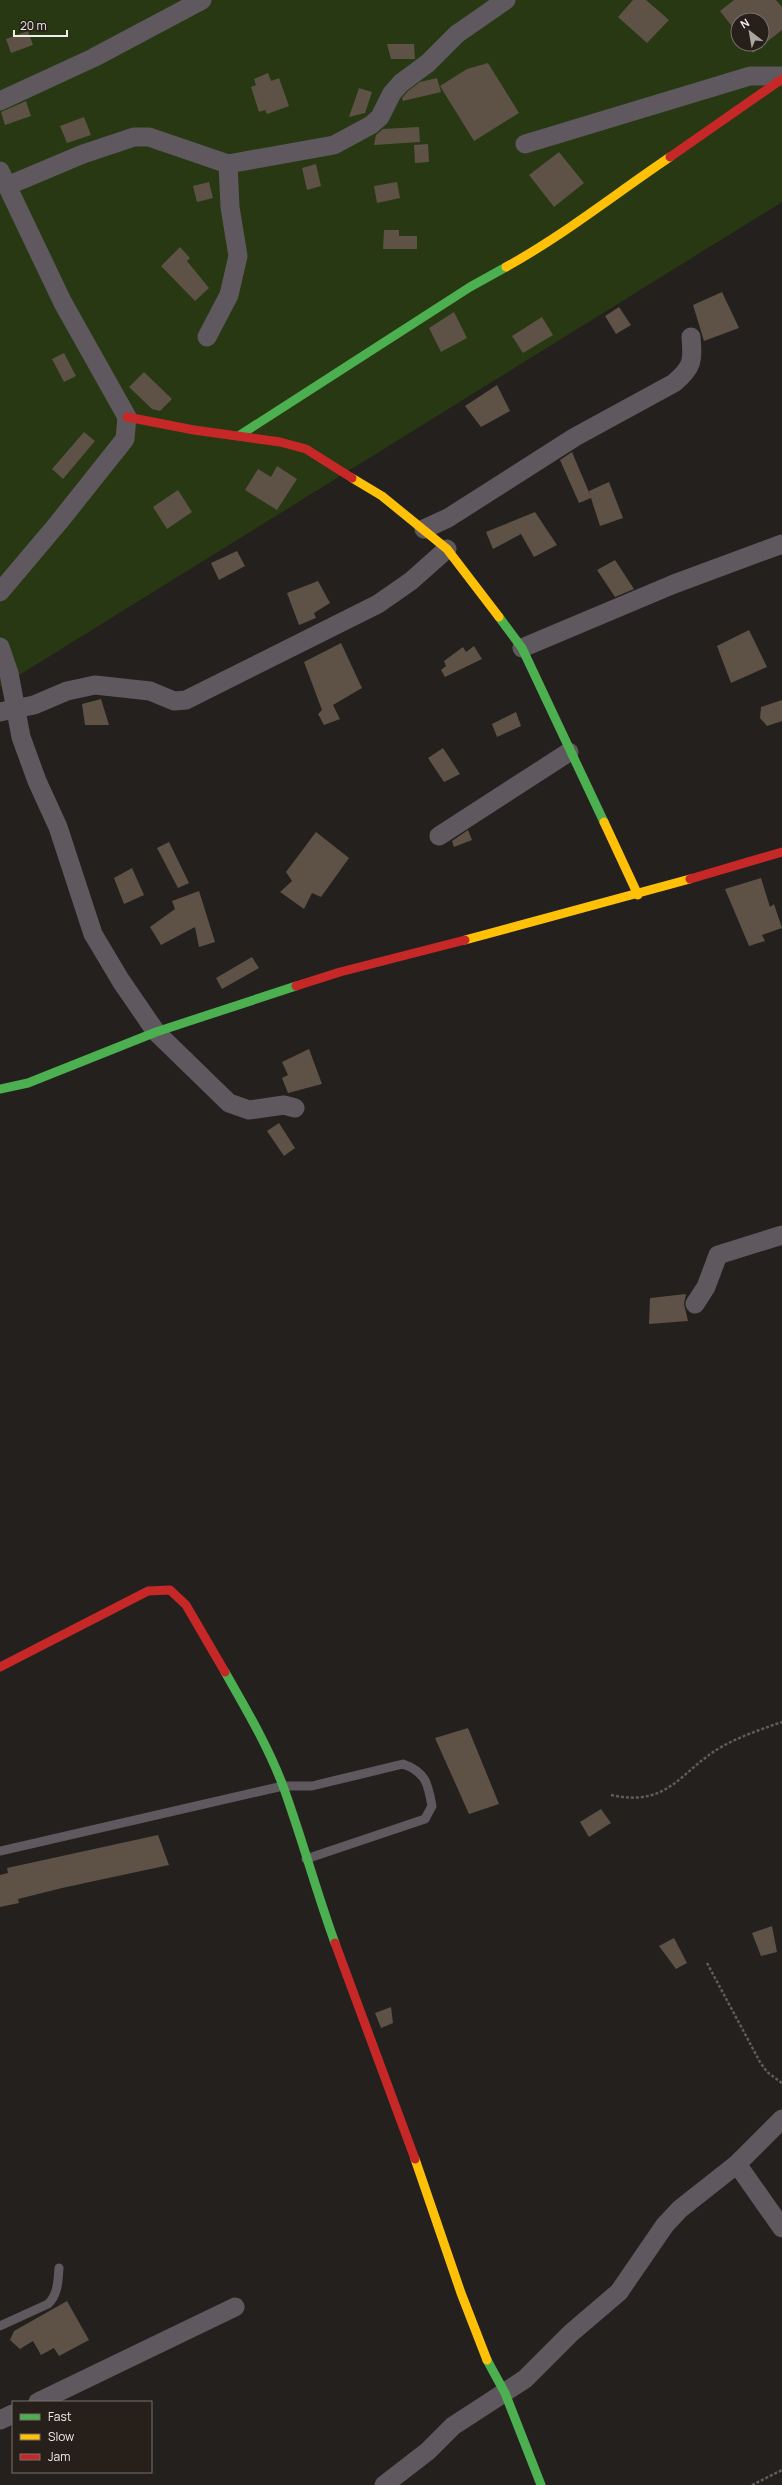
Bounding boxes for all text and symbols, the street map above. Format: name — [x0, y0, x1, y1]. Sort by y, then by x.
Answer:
scale bar — [14, 12, 67, 38]
north arrow — [730, 12, 770, 52]
text: N — [737, 14, 752, 31]
text: 20 m — [20, 17, 47, 34]
legend — [12, 2401, 152, 2473]
text: Fast — [48, 2408, 72, 2425]
text: Slow — [48, 2428, 74, 2445]
text: Jam — [48, 2448, 70, 2465]

